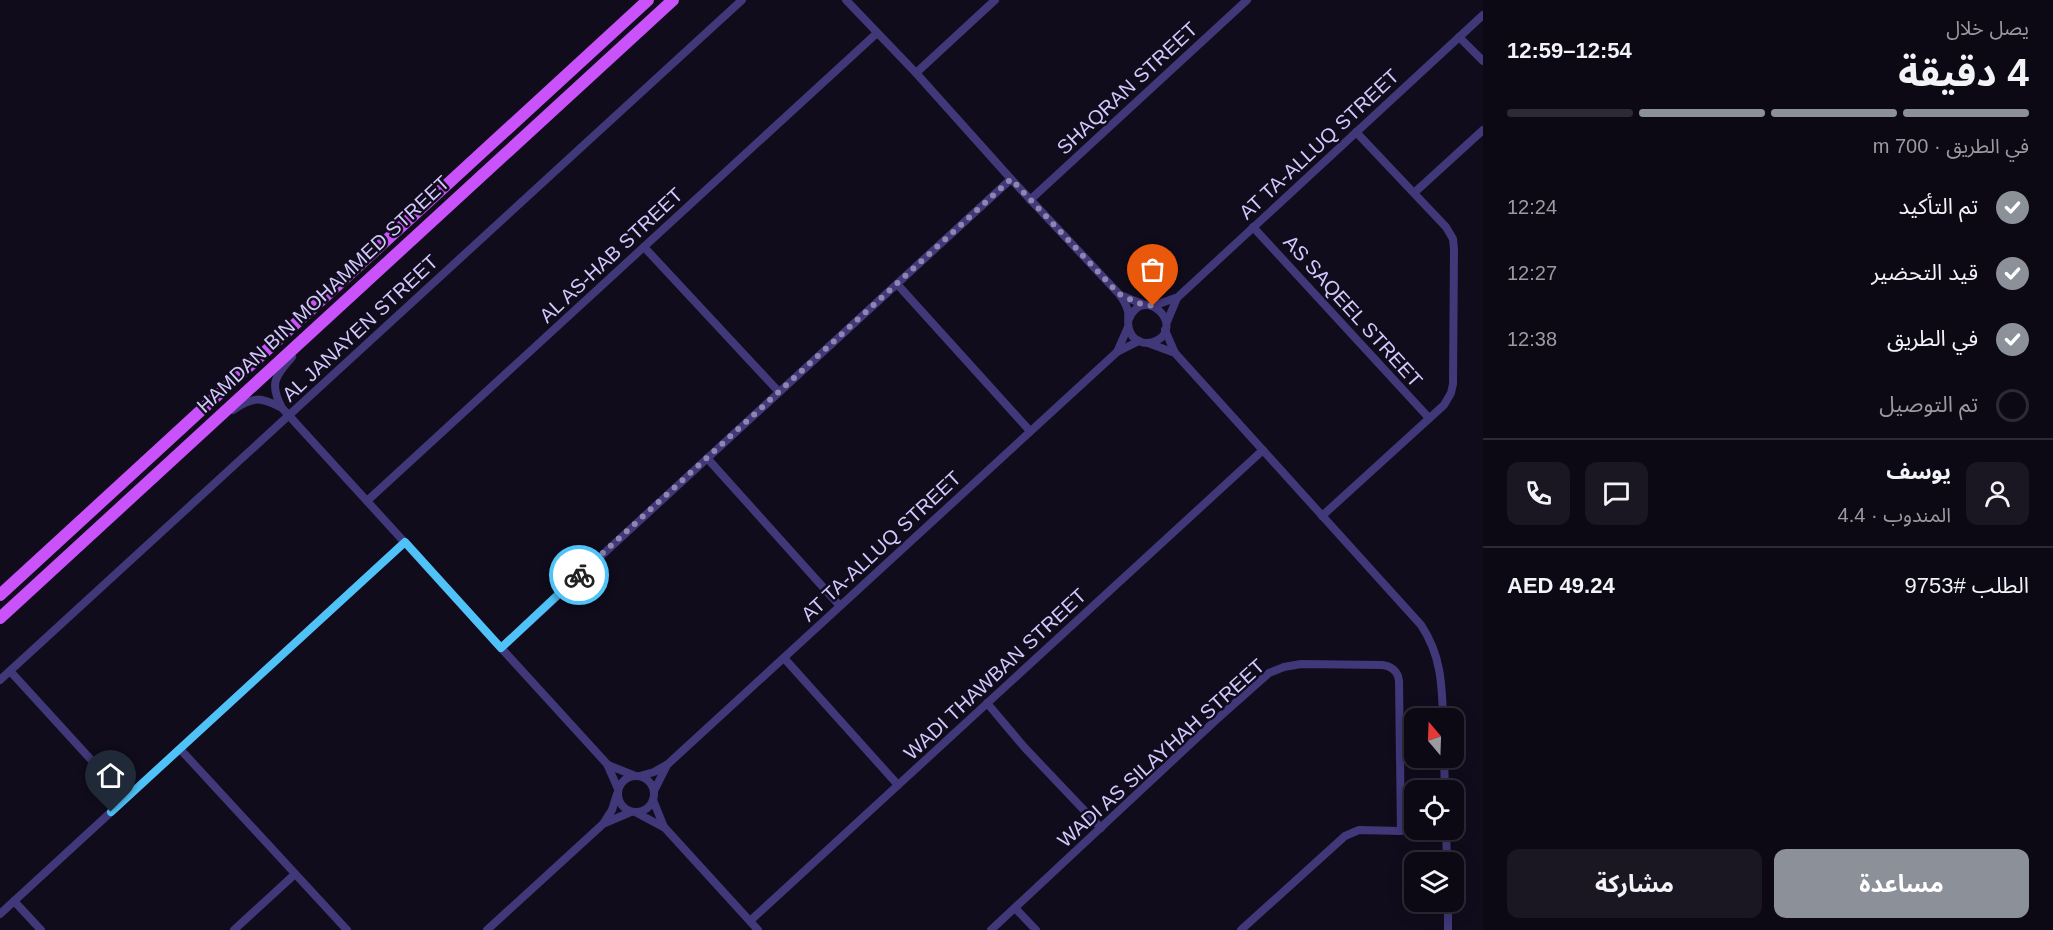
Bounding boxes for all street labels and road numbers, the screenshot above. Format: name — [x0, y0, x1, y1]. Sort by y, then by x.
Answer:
street label: SHAQRAN STREET — [1052, 17, 1202, 159]
street label: AT TA-ALLUQ STREET — [1235, 64, 1403, 224]
street label: HAMDAN BIN MOHAMMED STREET — [192, 171, 454, 417]
street label: AL AS-HAB STREET — [535, 183, 687, 327]
street label: AS SAQEEL STREET — [1279, 231, 1427, 391]
street label: AL JANAYEN STREET — [278, 250, 442, 406]
street label: AT TA-ALLUQ STREET — [797, 466, 965, 626]
street label: WADI THAWBAN STREET — [900, 584, 1090, 764]
street label: WADI AS SILAYHAH STREET — [1053, 654, 1269, 852]

